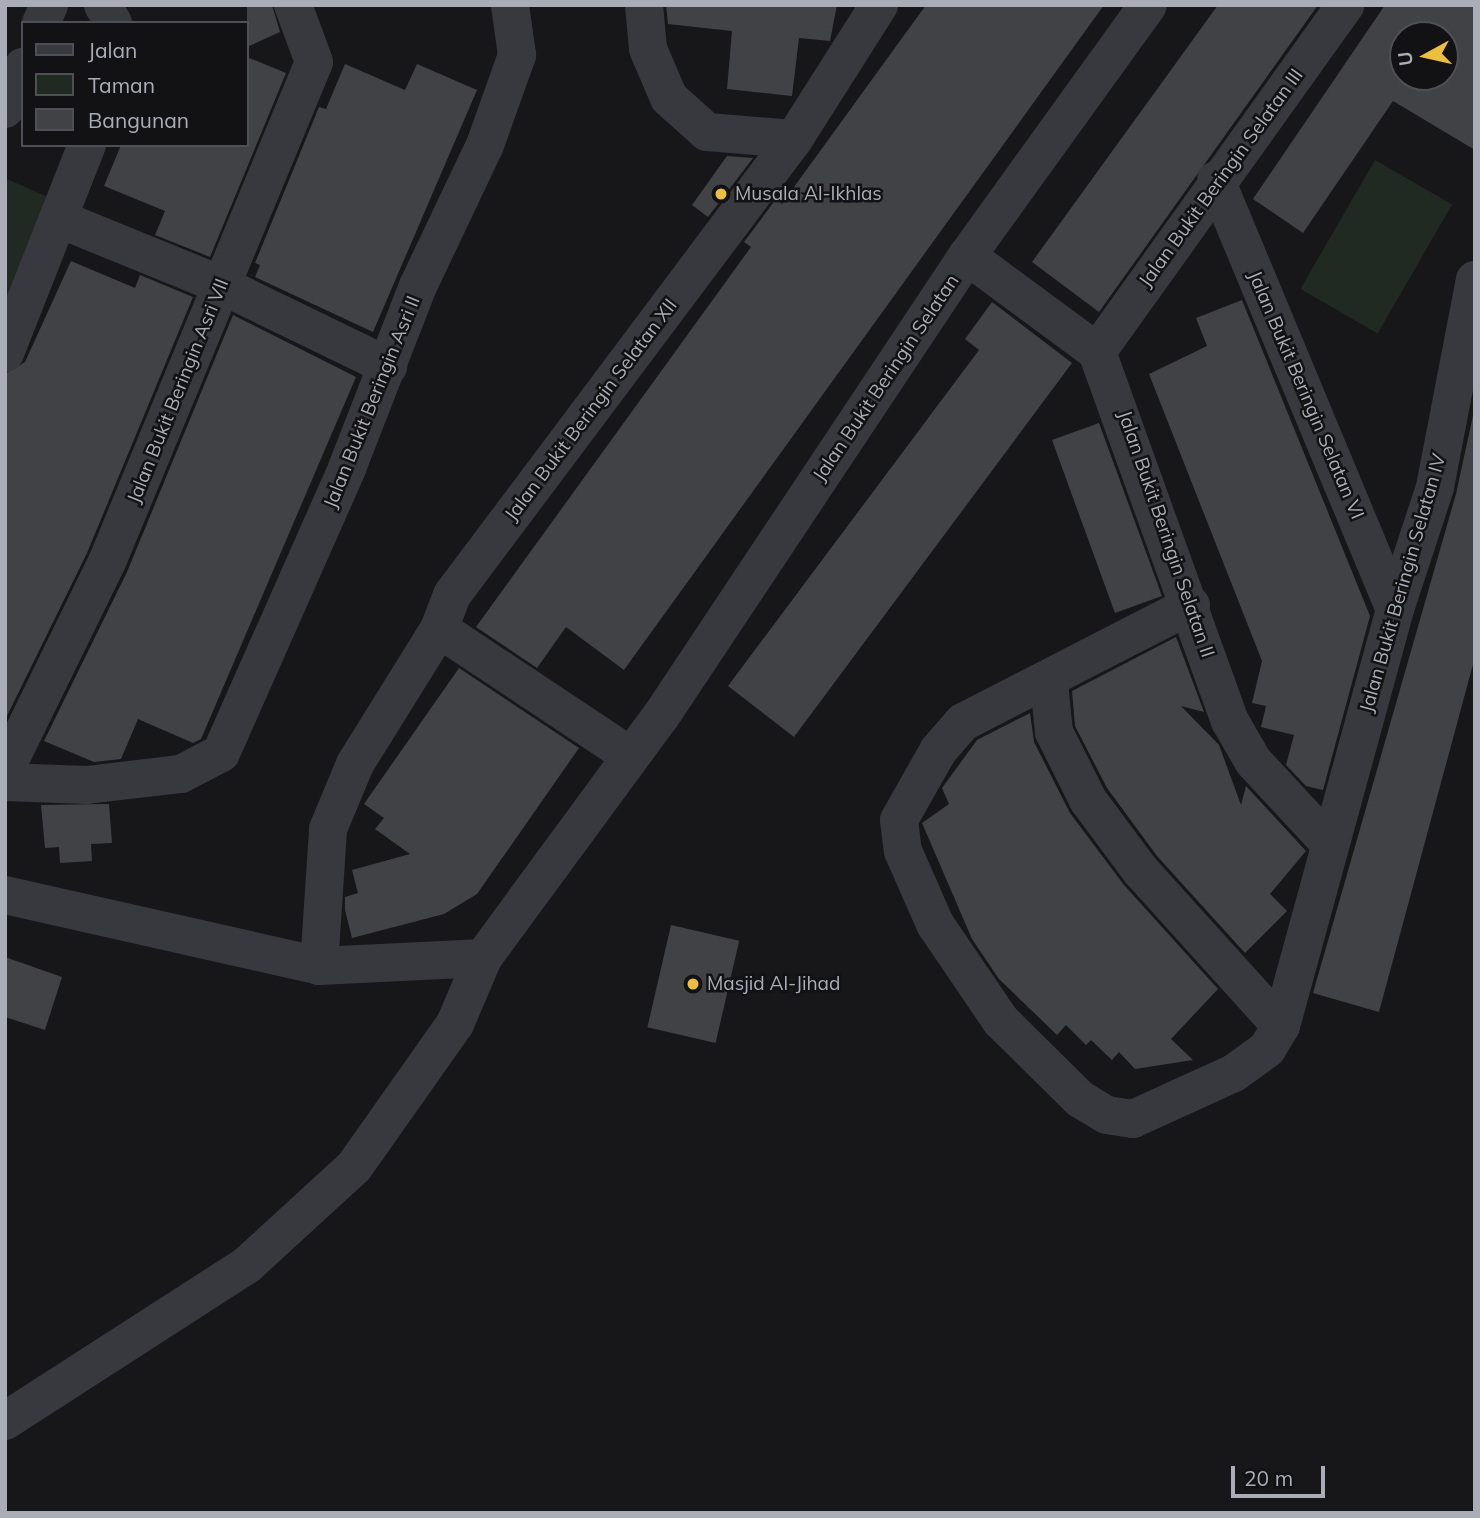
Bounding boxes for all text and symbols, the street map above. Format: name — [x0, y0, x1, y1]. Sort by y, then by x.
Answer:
legend — [21, 21, 248, 147]
north arrow — [1389, 21, 1459, 91]
text: Jalan — [88, 37, 137, 63]
text: U — [1392, 50, 1418, 67]
street label: Jalan Bukit Beringin Selatan III — [1134, 64, 1308, 292]
text: Taman — [88, 72, 155, 98]
text: Bangunan — [88, 107, 189, 133]
place label: Musala Al-Ikhlas — [735, 183, 882, 205]
marker: Musala Al-Ikhlas — [713, 186, 729, 202]
street label: Jalan Bukit Beringin Selatan VI — [1243, 267, 1369, 523]
street label: Jalan Bukit Beringin Selatan — [808, 270, 964, 486]
street label: Jalan Bukit Beringin Asri VII — [122, 275, 234, 507]
street label: Jalan Bukit Beringin Asri II — [319, 293, 425, 511]
street label: Jalan Bukit Beringin Selatan XII — [500, 295, 682, 525]
street label: Jalan Bukit Beringin Selatan II — [1113, 408, 1219, 660]
street label: Jalan Bukit Beringin Selatan IV — [1355, 451, 1451, 715]
place label: Masjid Al-Jihad — [707, 973, 840, 995]
marker: Masjid Al-Jihad — [685, 976, 701, 992]
scale bar — [1235, 1452, 1330, 1496]
text: 20 m — [1244, 1465, 1293, 1491]

